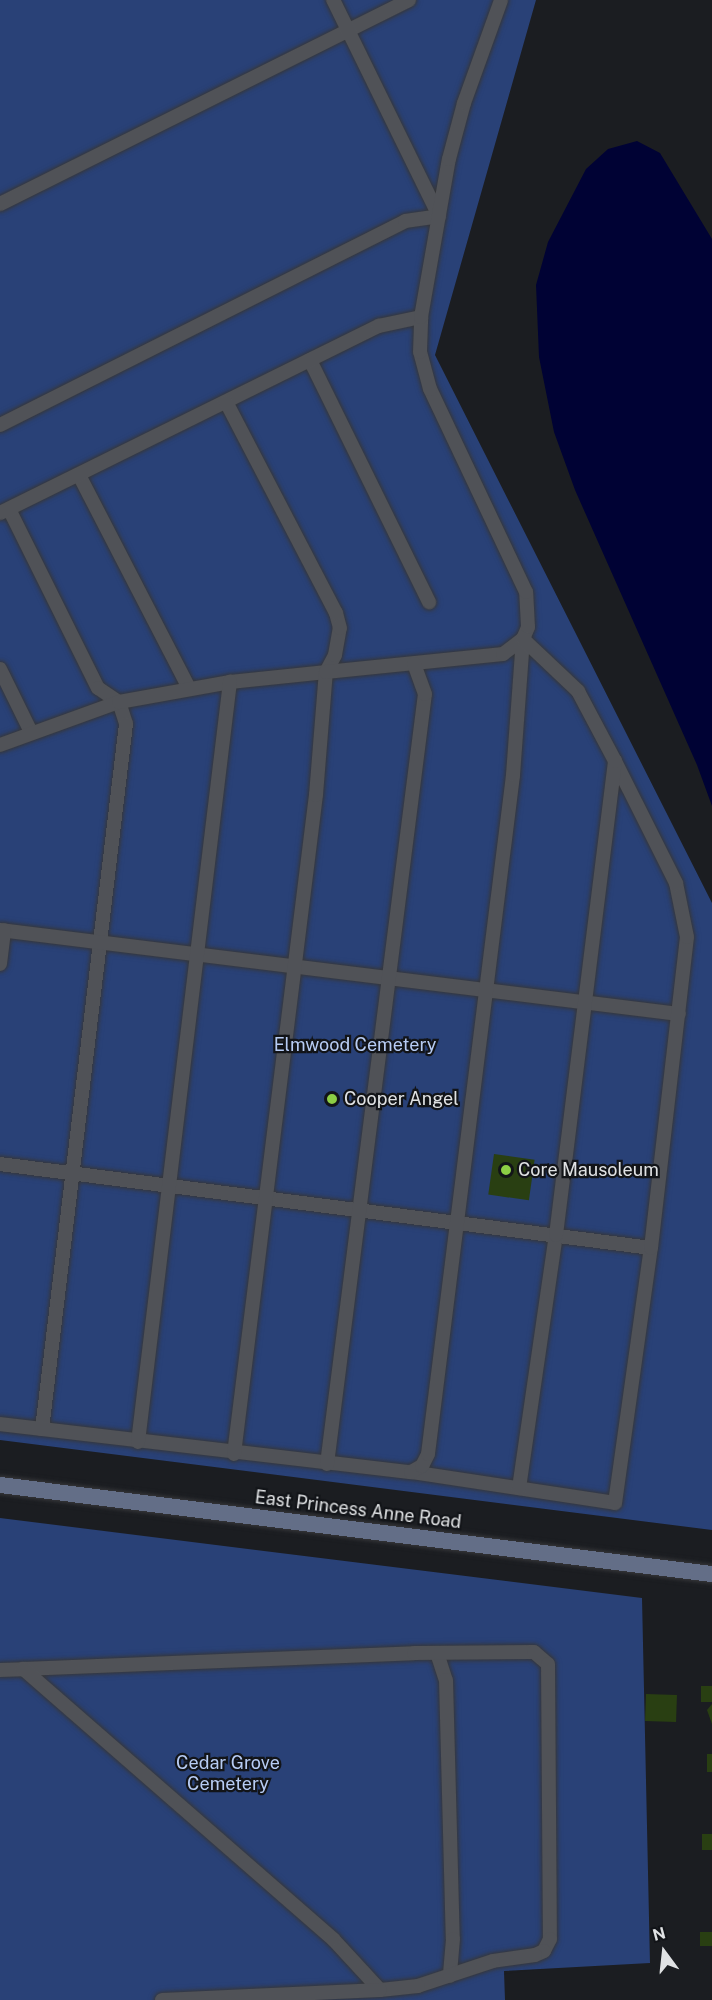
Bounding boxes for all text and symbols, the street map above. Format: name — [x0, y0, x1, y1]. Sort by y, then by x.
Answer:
park label: Elmwood Cemetery — [274, 1034, 436, 1056]
place label: Cooper Angel — [344, 1088, 459, 1110]
marker: Cooper Angel — [325, 1092, 339, 1106]
place label: Core Mausoleum — [518, 1159, 659, 1181]
marker: Core Mausoleum — [499, 1163, 513, 1177]
street label: East Princess Anne Road — [254, 1487, 462, 1533]
park label: Cedar Grove Cemetery — [176, 1753, 280, 1796]
north arrow — [634, 1922, 694, 1982]
text: N — [651, 1923, 668, 1945]

